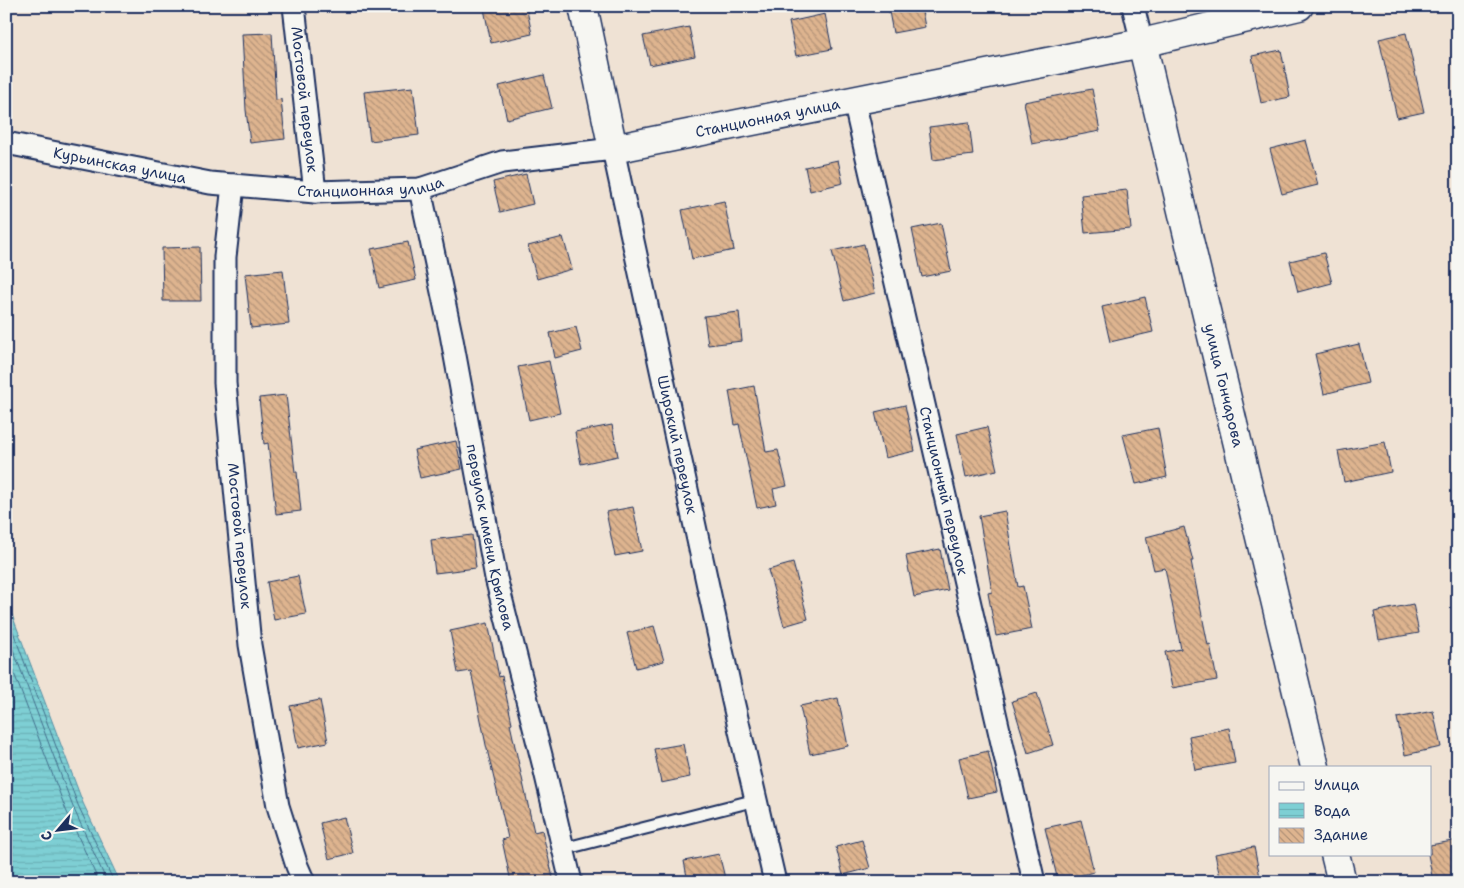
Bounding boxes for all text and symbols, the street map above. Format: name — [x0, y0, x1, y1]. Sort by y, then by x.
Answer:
street label: Мостовой переулок — [286, 25, 323, 173]
street label: Станционная улица — [694, 94, 843, 142]
street label: Курьинская улица — [52, 142, 189, 188]
street label: Станционная улица — [296, 172, 447, 202]
street label: улица Гончарова — [1199, 322, 1248, 450]
street label: Широкий переулок — [652, 373, 702, 516]
street label: Станционный переулок — [915, 404, 973, 577]
street label: переулок имени Крылова — [461, 442, 519, 633]
street label: Мостовой переулок — [223, 462, 257, 610]
legend — [1269, 766, 1432, 856]
text: Улица — [1314, 775, 1360, 795]
text: Вода — [1314, 801, 1351, 821]
north arrow — [32, 806, 82, 856]
text: Здание — [1314, 825, 1368, 845]
text: С — [37, 828, 56, 844]

